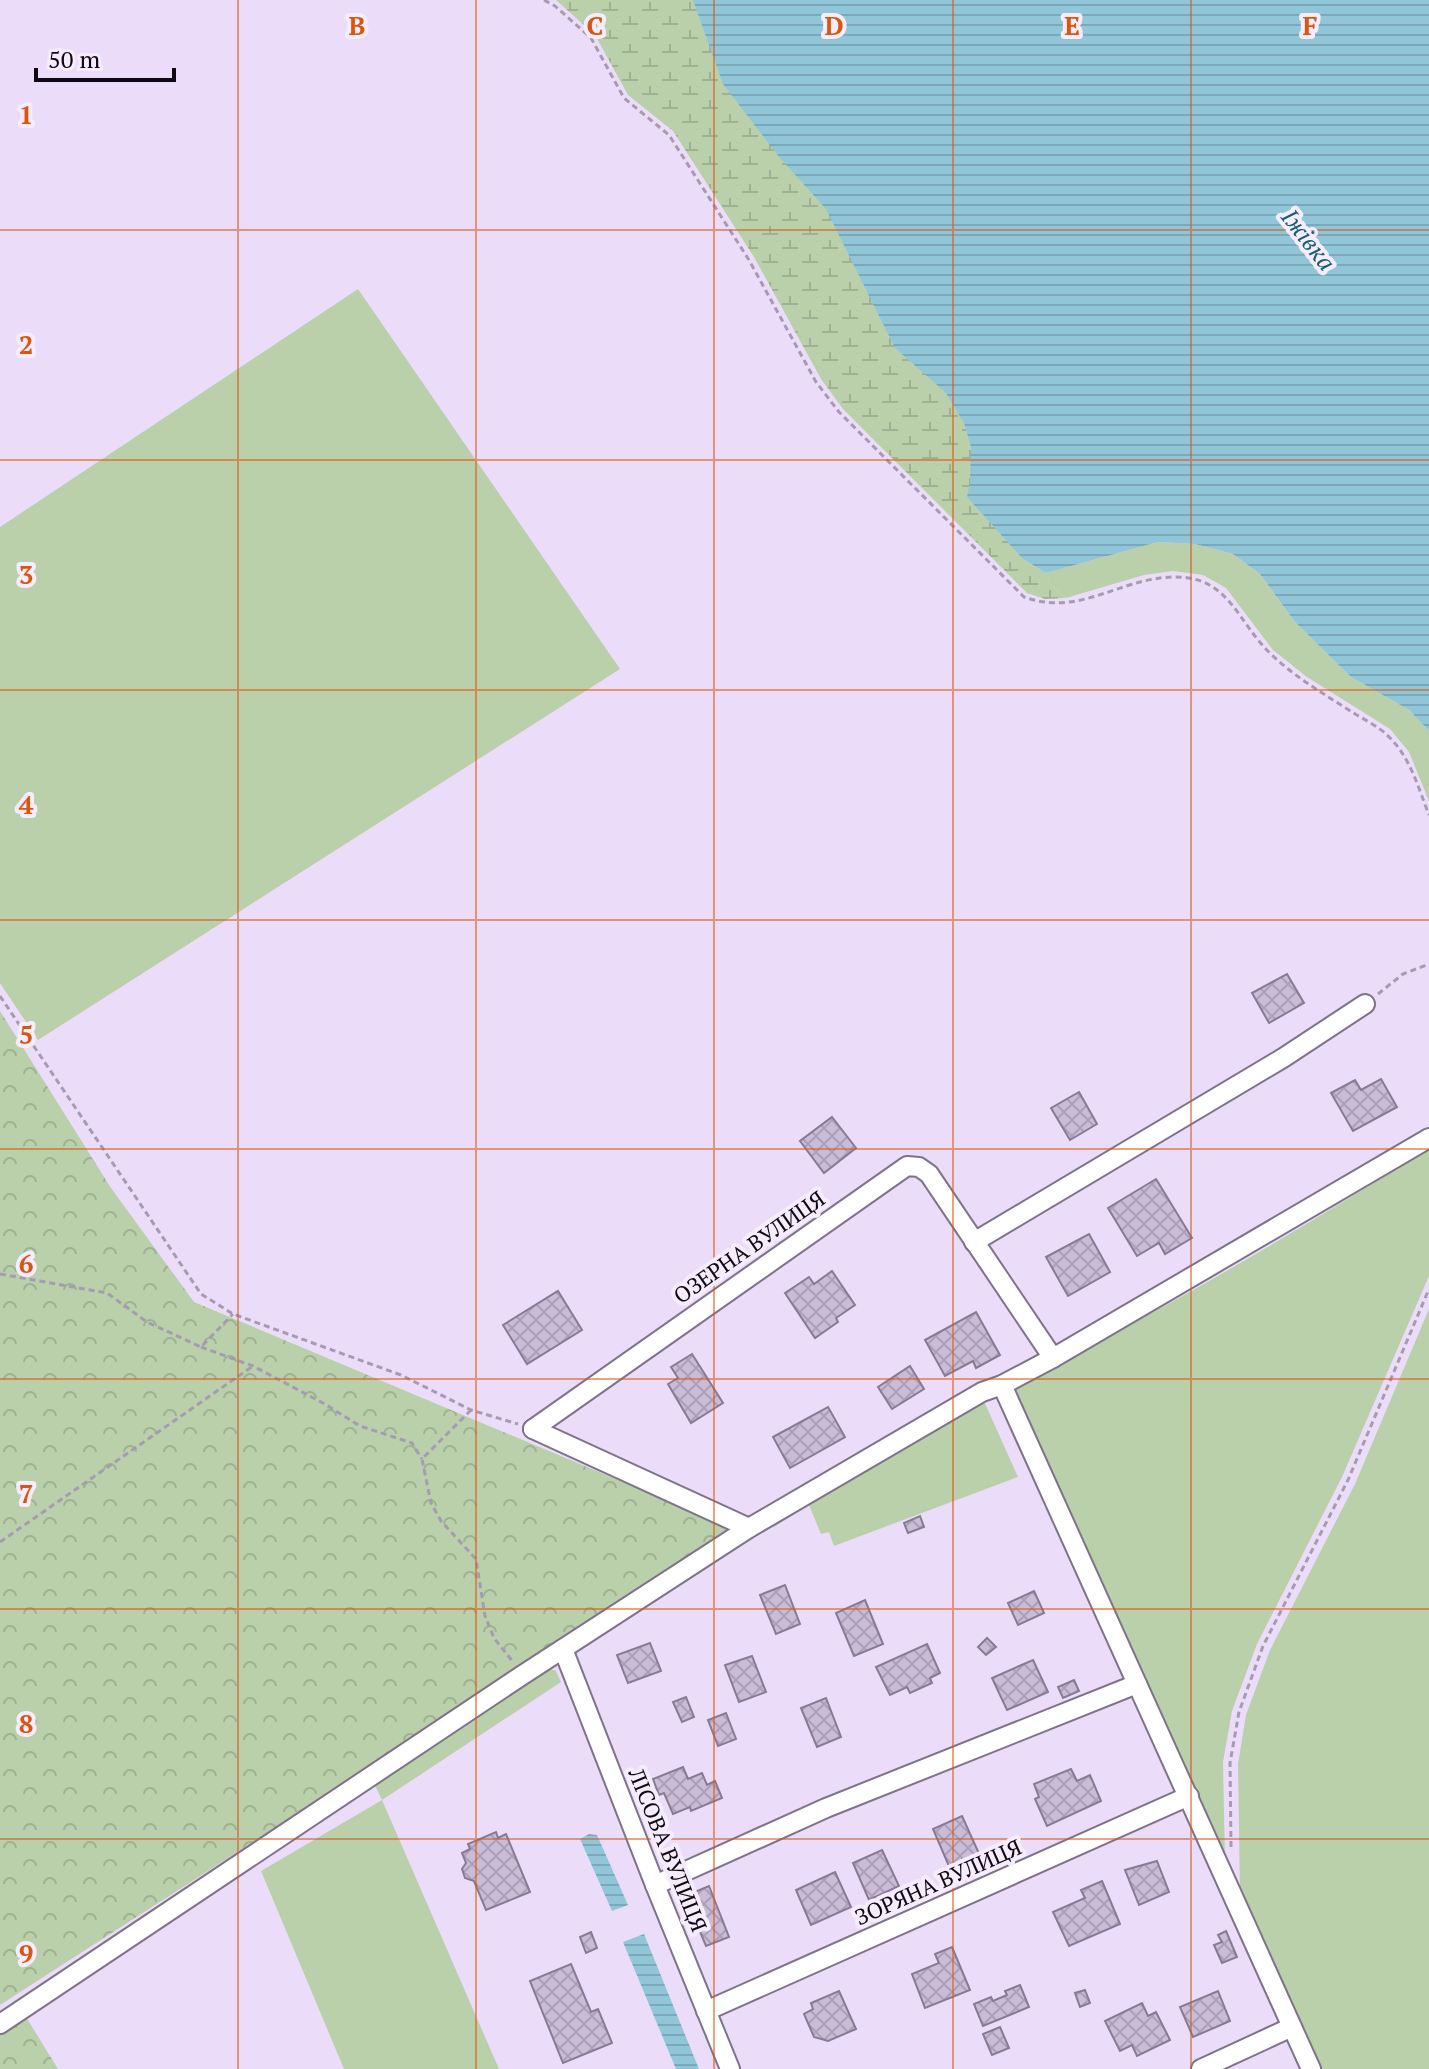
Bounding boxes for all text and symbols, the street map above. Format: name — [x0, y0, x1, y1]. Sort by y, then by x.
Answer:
text: B — [349, 8, 365, 42]
text: C — [587, 8, 603, 42]
text: D — [824, 8, 844, 42]
text: E — [1064, 8, 1080, 42]
text: F — [1303, 8, 1318, 42]
scale bar — [36, 32, 174, 82]
text: 50 m — [48, 43, 100, 75]
text: 1 — [19, 97, 33, 131]
water label: Іжівка — [1274, 201, 1343, 277]
text: 2 — [19, 327, 33, 361]
text: 3 — [19, 557, 33, 591]
text: 4 — [19, 787, 34, 821]
text: 5 — [19, 1017, 33, 1051]
street label: ОЗЕРНА ВУЛИЦЯ — [667, 1184, 830, 1310]
text: 6 — [19, 1246, 33, 1280]
text: 7 — [19, 1476, 33, 1510]
text: 8 — [19, 1706, 33, 1740]
street label: ЛІСОВА ВУЛИЦЯ — [622, 1763, 714, 1936]
street label: ЗОРЯНА ВУЛИЦЯ — [850, 1832, 1026, 1931]
text: 9 — [19, 1936, 33, 1970]

